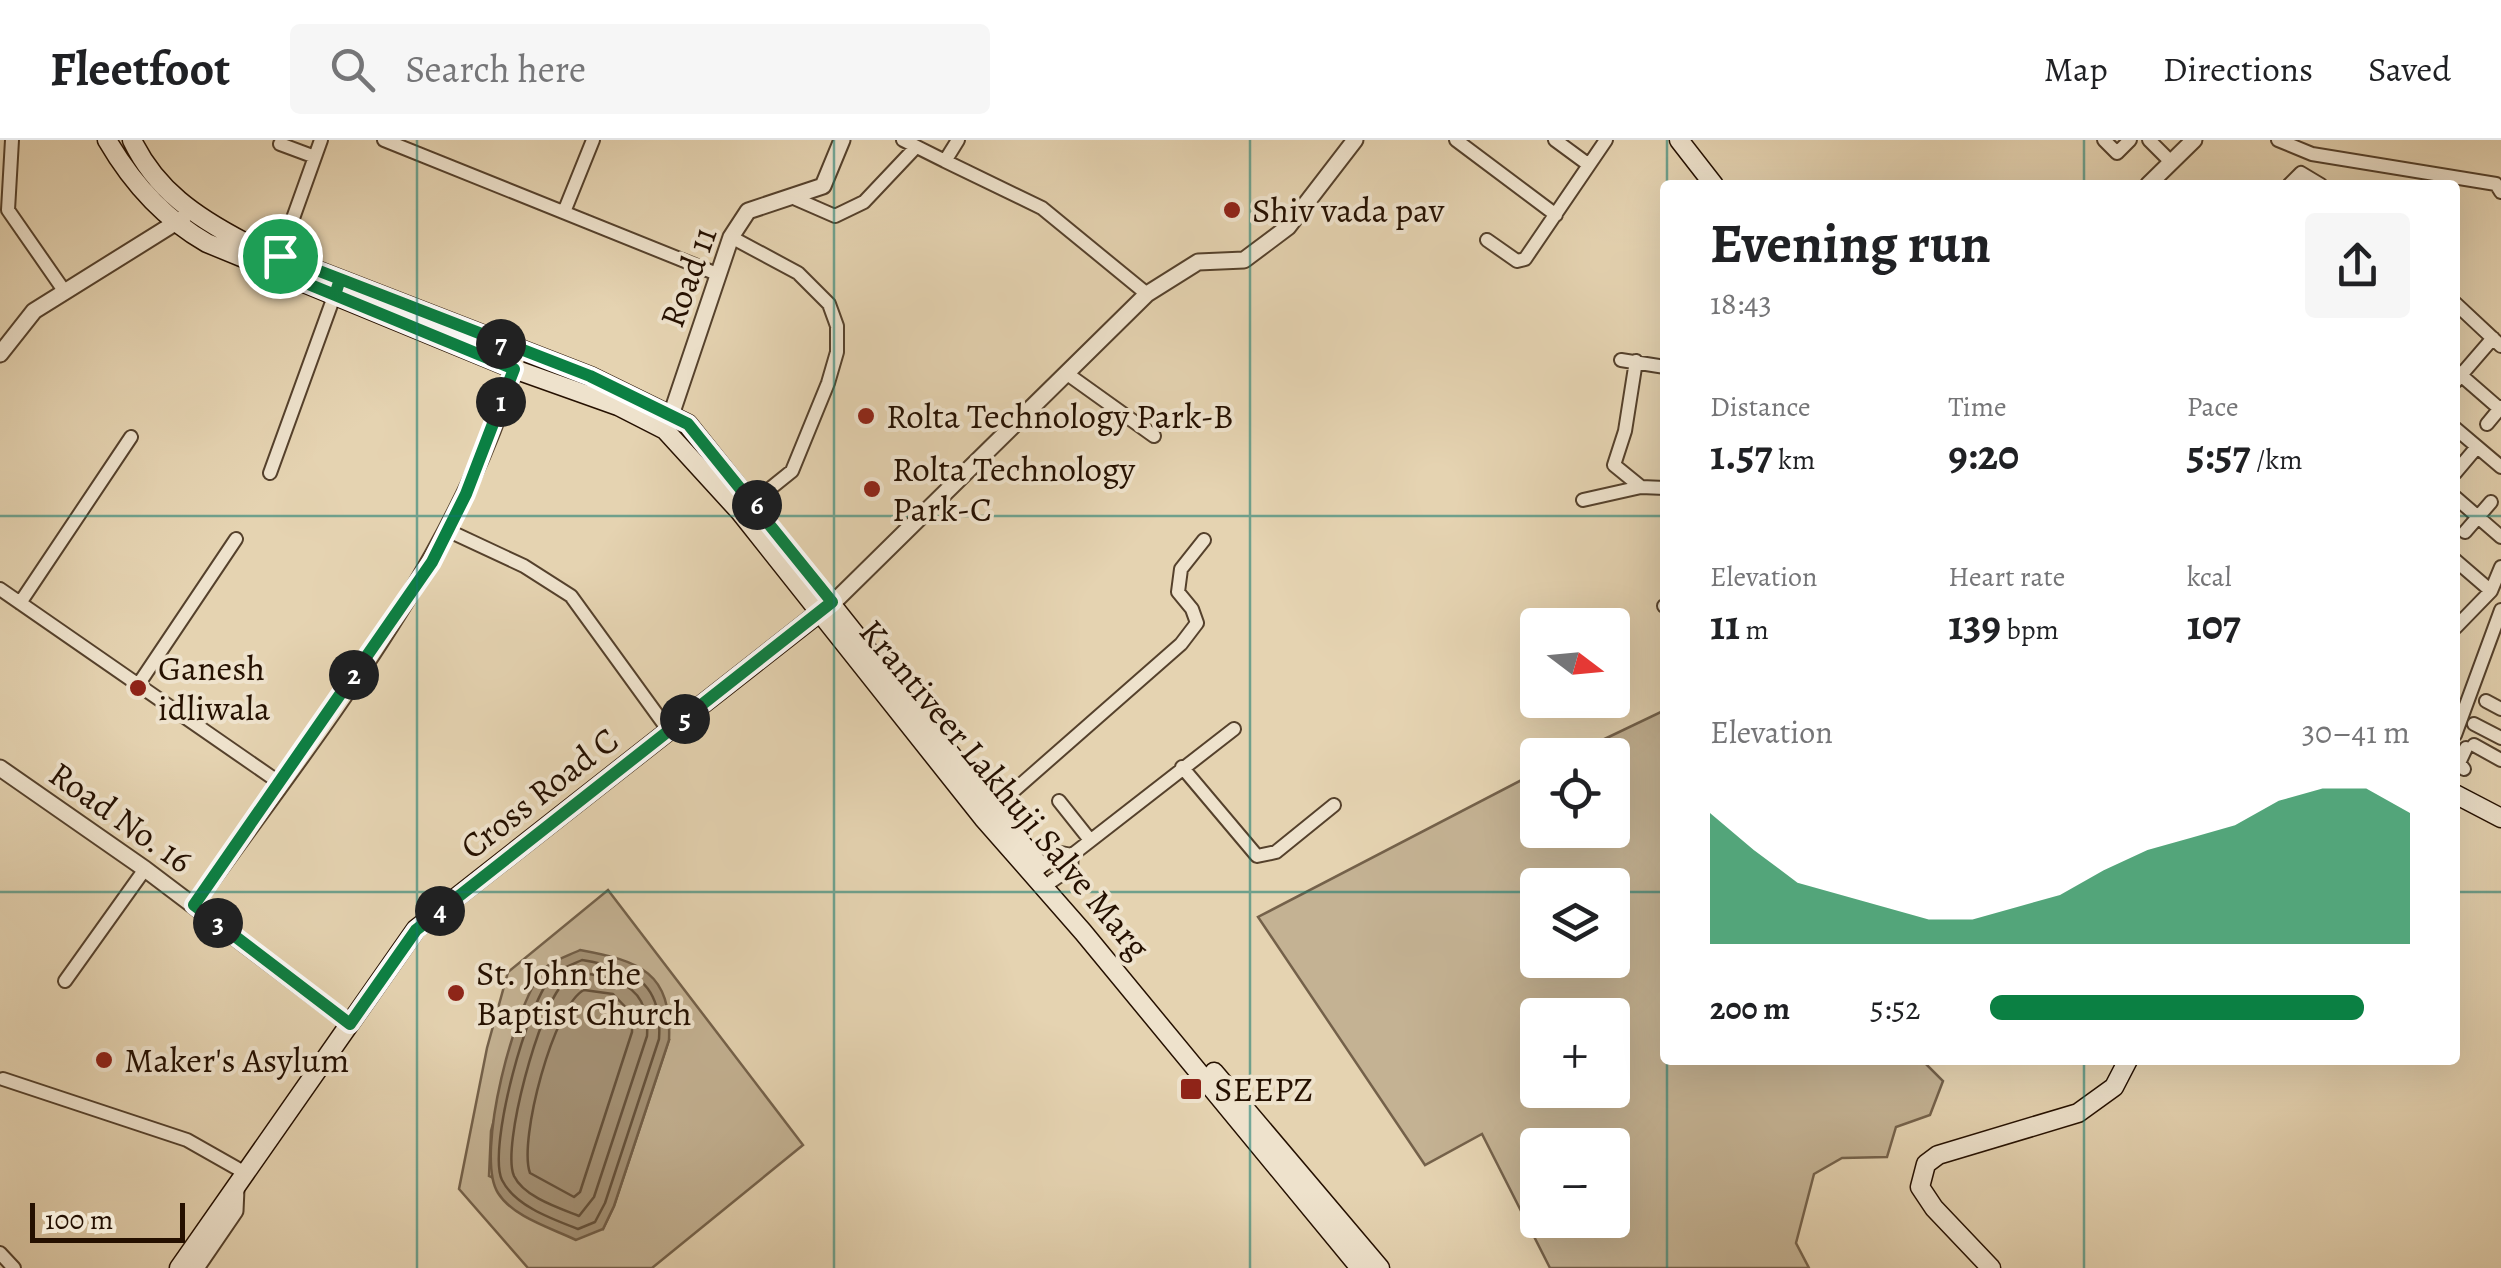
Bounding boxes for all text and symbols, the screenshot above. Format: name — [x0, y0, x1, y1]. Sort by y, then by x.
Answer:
search box — [290, 24, 990, 114]
text: Fleetfoot — [50, 36, 230, 102]
icon: search — [325, 42, 380, 97]
text: Search here — [405, 43, 586, 95]
text: Map — [2044, 45, 2108, 93]
text: Directions — [2163, 45, 2313, 93]
text: Saved — [2368, 45, 2451, 93]
place label: Shiv vada pav — [1252, 186, 1445, 234]
marker: Shiv vada pav — [1221, 199, 1243, 221]
text: Evening run — [1710, 206, 1991, 281]
button: share — [2305, 213, 2410, 318]
pin — [238, 214, 323, 299]
street label: Road 11 — [648, 220, 728, 334]
icon: arrive — [253, 229, 308, 284]
text: 18:43 — [1710, 281, 1772, 325]
pin: 7 — [476, 319, 526, 369]
text: 7 — [495, 325, 507, 363]
pin: 1 — [476, 377, 526, 427]
text: 1 — [496, 383, 506, 421]
text: Distance — [1710, 388, 1810, 426]
text: Time — [1948, 388, 2007, 426]
text: Pace — [2187, 388, 2239, 426]
place label: Rolta Technology Park-B — [886, 392, 1234, 440]
marker: Rolta Technology Park-B — [855, 405, 877, 427]
text: 1.57 — [1710, 426, 1772, 483]
text: 9:20 — [1948, 426, 2019, 483]
text: 5:57 — [2187, 426, 2250, 483]
text: km — [1772, 441, 1815, 479]
text: /km — [2250, 441, 2302, 479]
place label: Rolta Technology Park-C — [892, 445, 1135, 533]
marker: Rolta Technology Park-C — [861, 478, 883, 500]
pin: 6 — [732, 480, 782, 530]
text: 6 — [750, 486, 764, 524]
text: Elevation — [1710, 558, 1817, 596]
text: Heart rate — [1948, 558, 2065, 596]
text: kcal — [2187, 558, 2232, 596]
text: 11 — [1710, 596, 1740, 653]
text: 139 — [1948, 596, 2001, 653]
text: 107 — [2187, 596, 2241, 653]
north arrow — [1520, 608, 1630, 718]
map controls — [1520, 608, 1630, 1238]
street label: Krantiveer Lakhuji Salve Marg — [848, 609, 1162, 970]
text: m — [1740, 611, 1769, 649]
text: bpm — [2001, 611, 2059, 649]
place label: Ganesh idliwala — [158, 644, 271, 732]
pin: 2 — [329, 650, 379, 700]
text: 2 — [347, 656, 361, 694]
marker: Ganesh idliwala — [127, 677, 149, 699]
pin: 5 — [660, 694, 710, 744]
text: 5 — [679, 700, 691, 738]
text: Elevation — [1710, 710, 1833, 754]
text: 30–41 m — [2302, 710, 2410, 754]
street label: Cross Road C — [450, 716, 628, 870]
button: locate — [1520, 738, 1630, 848]
street label: Road No. 16 — [40, 750, 202, 884]
button: layers — [1520, 868, 1630, 978]
pin: 4 — [415, 886, 465, 936]
text: 4 — [433, 892, 447, 930]
pin: 3 — [193, 898, 243, 948]
text: 3 — [212, 904, 224, 942]
place label: St. John the Baptist Church — [476, 949, 692, 1037]
marker: St. John the Baptist Church — [445, 982, 467, 1004]
text: 200 m — [1710, 986, 1790, 1030]
text: 5:52 — [1870, 986, 1920, 1030]
button: + — [1520, 998, 1630, 1108]
place label: Maker's Asylum — [124, 1036, 349, 1084]
marker: Maker's Asylum — [93, 1049, 115, 1071]
place label: SEEPZ — [1214, 1065, 1313, 1113]
marker: SEEPZ — [1178, 1076, 1204, 1102]
button: − — [1520, 1128, 1630, 1238]
scale bar — [30, 1198, 185, 1242]
text: 100 m — [45, 1201, 113, 1239]

